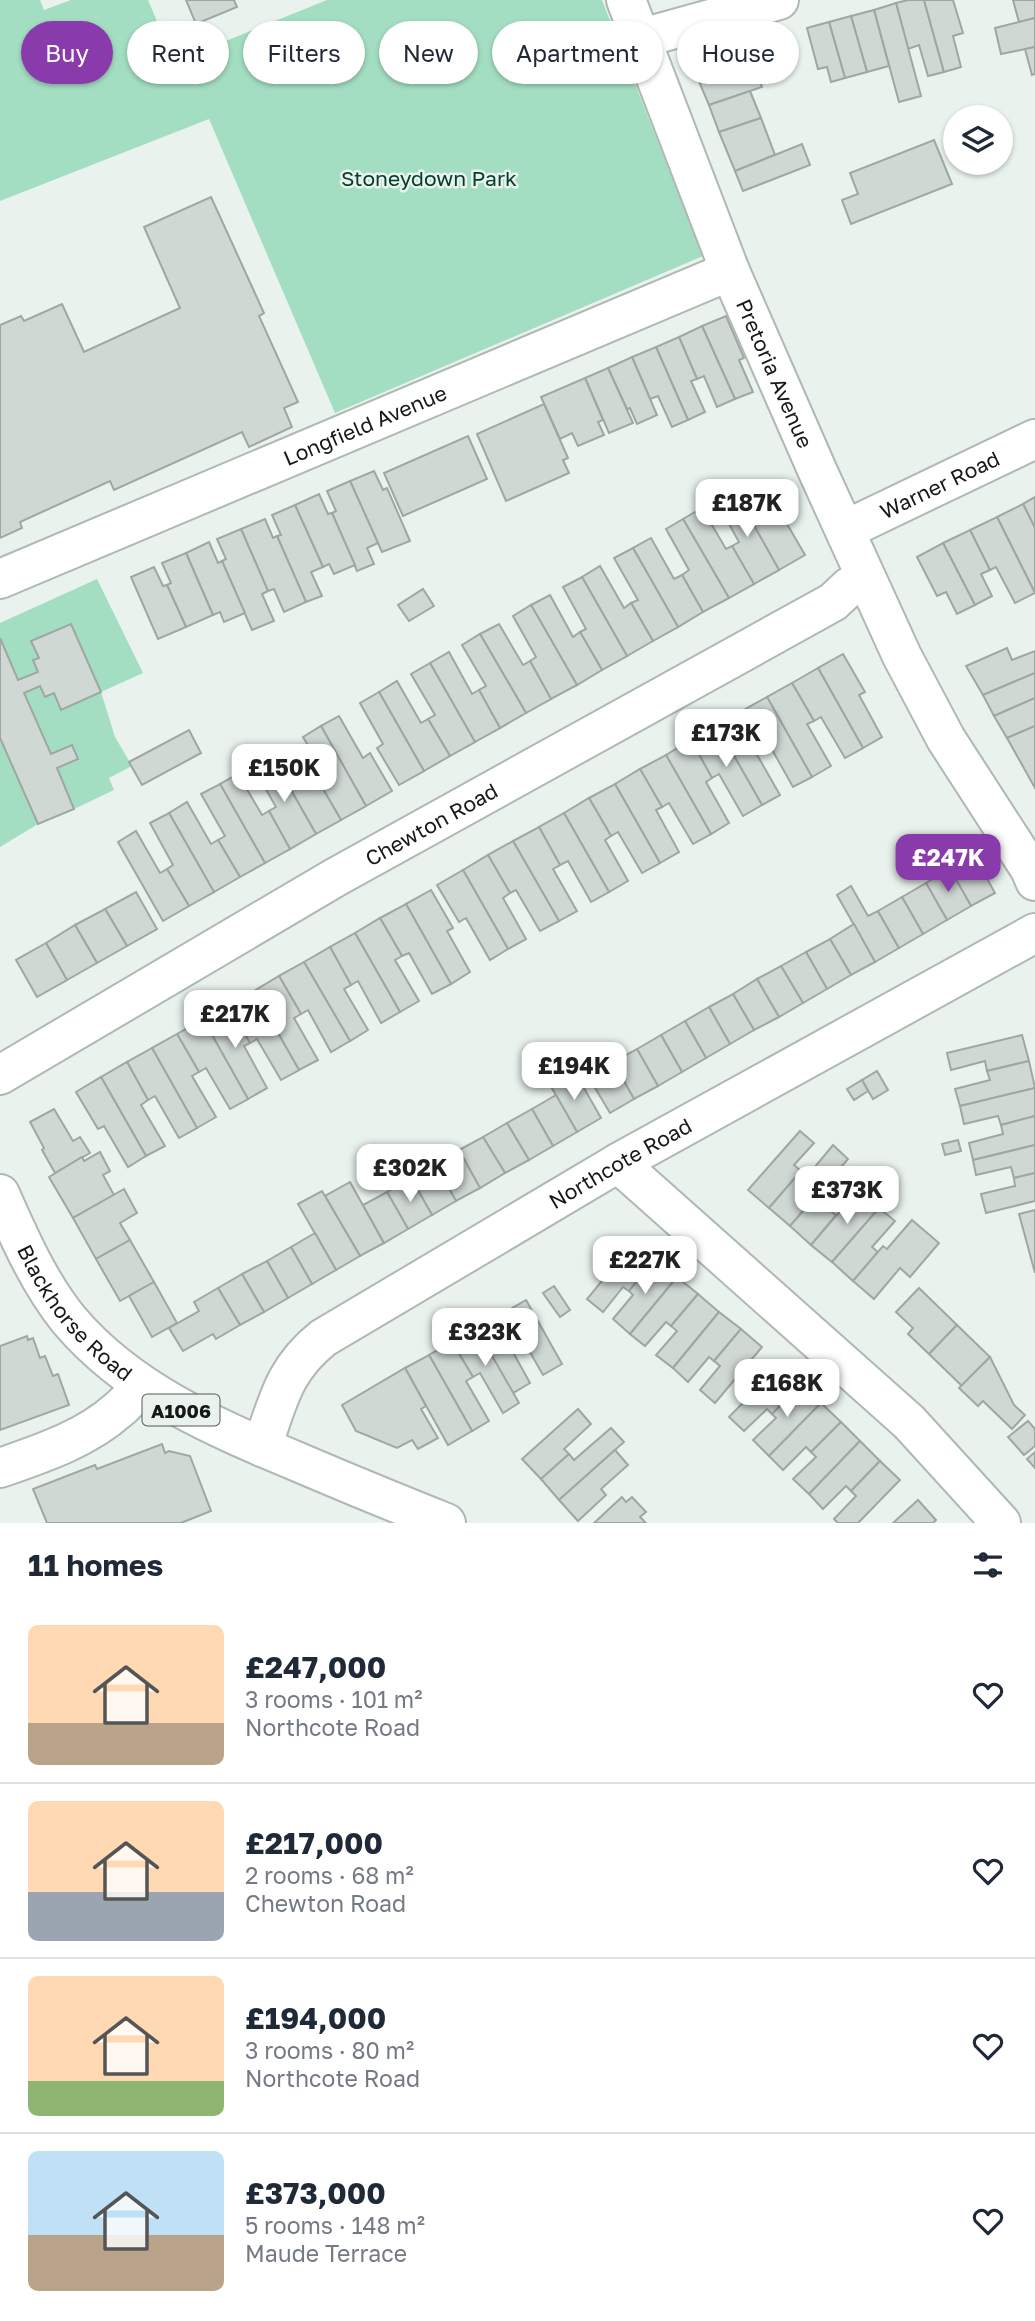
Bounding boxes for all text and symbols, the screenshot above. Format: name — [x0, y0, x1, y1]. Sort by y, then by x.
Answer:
chip: Buy — [21, 21, 113, 84]
chip: Rent — [127, 21, 229, 84]
chip: Filters — [243, 21, 365, 84]
chip: New — [379, 21, 478, 84]
chip: Apartment — [492, 21, 663, 84]
chip: House — [677, 21, 799, 84]
map controls — [943, 105, 1013, 175]
button: layers — [943, 105, 1013, 175]
park label: Stoneydown Park — [341, 165, 517, 191]
street label: Pretoria Avenue — [731, 295, 819, 452]
street label: Longfield Avenue — [279, 379, 450, 471]
street label: Warner Road — [876, 445, 1004, 524]
pin: £187K — [698, 480, 796, 539]
text: £187K — [712, 488, 782, 516]
pin: £173K — [677, 710, 775, 769]
text: £173K — [691, 718, 761, 746]
pin: £150K — [235, 744, 333, 804]
text: £150K — [248, 753, 320, 781]
street label: Chewton Road — [361, 777, 502, 871]
pin: £247K — [899, 834, 997, 894]
text: £247K — [912, 843, 984, 871]
pin: £217K — [186, 990, 284, 1050]
text: £217K — [200, 999, 270, 1027]
pin: £194K — [525, 1042, 623, 1102]
text: £194K — [538, 1051, 610, 1079]
street label: Northcote Road — [544, 1112, 696, 1214]
pin: £302K — [361, 1144, 459, 1204]
text: £302K — [373, 1153, 447, 1181]
pin: £373K — [798, 1166, 896, 1226]
text: £373K — [811, 1175, 883, 1203]
pin: £227K — [596, 1236, 694, 1296]
street label: Blackhorse Road — [12, 1240, 138, 1386]
text: £227K — [609, 1245, 681, 1273]
pin: £323K — [436, 1308, 534, 1368]
text: £323K — [448, 1317, 522, 1345]
pin: £168K — [738, 1360, 836, 1419]
text: £168K — [750, 1368, 824, 1396]
road number: A1006 — [142, 1394, 220, 1426]
icon: filters — [969, 1546, 1007, 1584]
text: 11 homes — [28, 1547, 163, 1583]
text: £247,000 — [245, 1649, 386, 1685]
icon: home — [84, 1653, 168, 1737]
icon: heart — [969, 1676, 1007, 1714]
text: 3 rooms · 101 m² — [245, 1685, 422, 1713]
text: Northcote Road — [245, 1713, 420, 1741]
text: £217,000 — [245, 1825, 383, 1861]
icon: home — [84, 1829, 168, 1913]
icon: heart — [969, 1852, 1007, 1890]
text: 2 rooms · 68 m² — [245, 1861, 414, 1889]
text: Chewton Road — [245, 1889, 406, 1917]
text: £194,000 — [245, 2000, 386, 2036]
icon: home — [84, 2004, 168, 2088]
icon: heart — [969, 2027, 1007, 2065]
text: 3 rooms · 80 m² — [245, 2036, 414, 2064]
text: Northcote Road — [245, 2064, 420, 2092]
text: £373,000 — [245, 2175, 386, 2211]
icon: home — [84, 2179, 168, 2263]
icon: heart — [969, 2202, 1007, 2240]
text: 5 rooms · 148 m² — [245, 2211, 425, 2239]
text: Maude Terrace — [245, 2239, 407, 2267]

